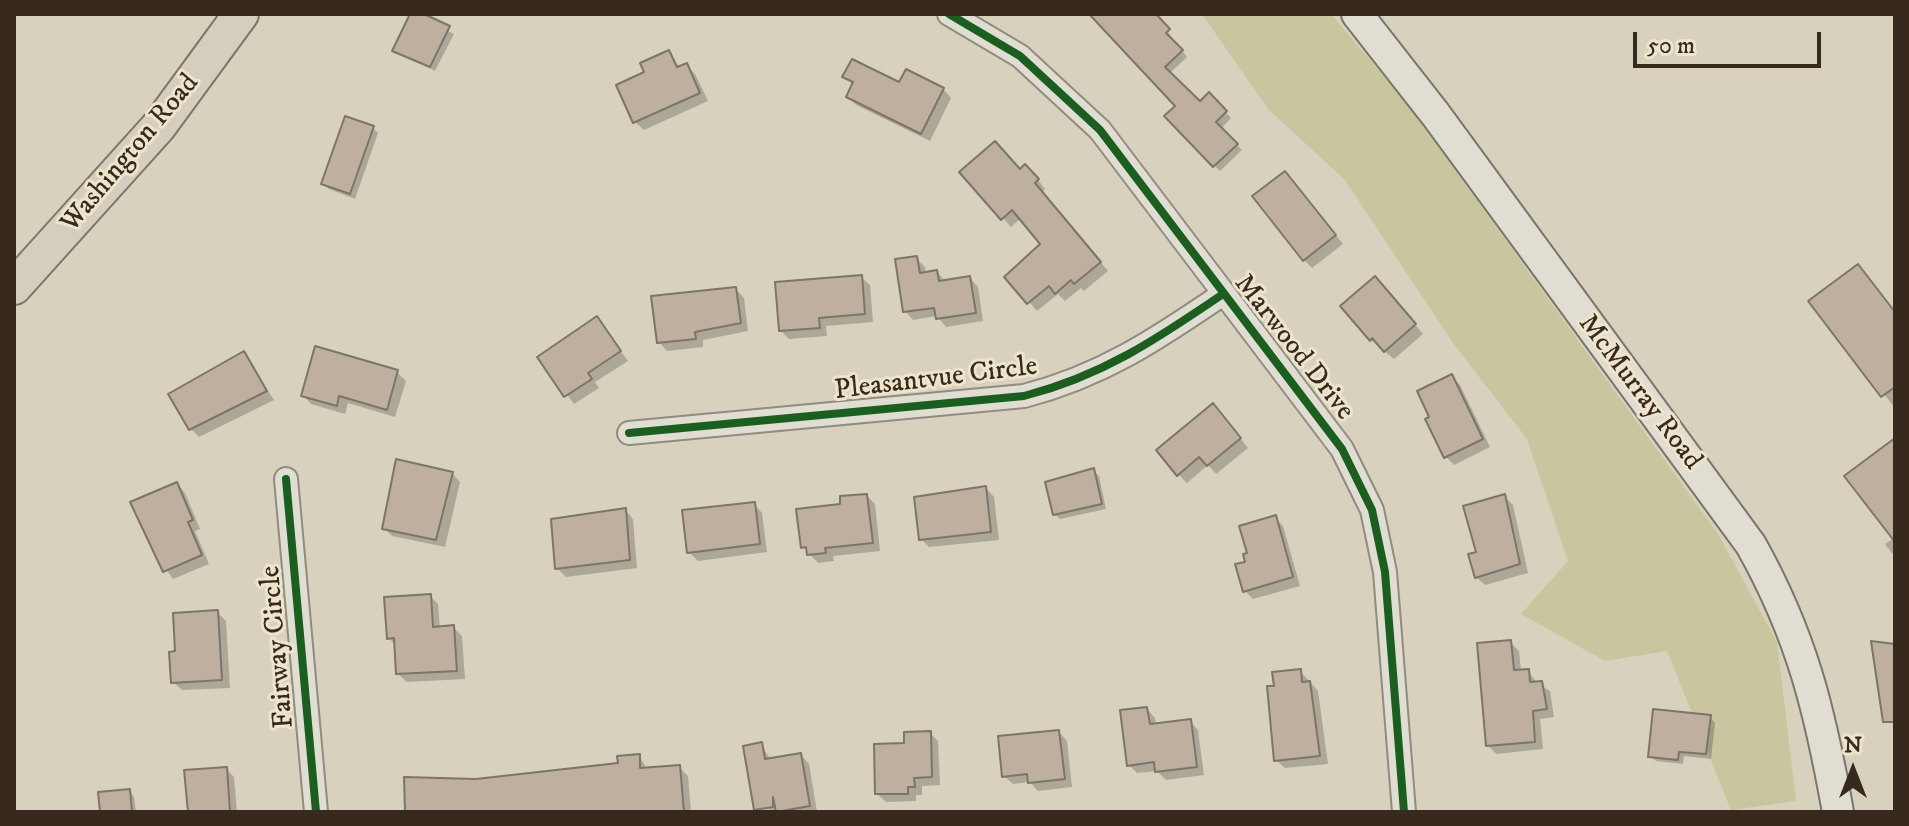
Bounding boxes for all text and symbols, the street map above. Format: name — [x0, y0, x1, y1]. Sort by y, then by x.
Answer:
scale bar — [1637, 16, 1825, 66]
text: 50 m — [1647, 31, 1695, 61]
street label: Washington Road — [55, 68, 207, 240]
street label: Marwood Drive — [1226, 268, 1360, 428]
street label: McMurray Road — [1570, 309, 1708, 477]
street label: Pleasantvue Circle — [833, 351, 1039, 409]
street label: Fairway Circle — [255, 564, 303, 730]
north arrow — [1813, 730, 1893, 810]
text: N — [1844, 732, 1862, 759]

